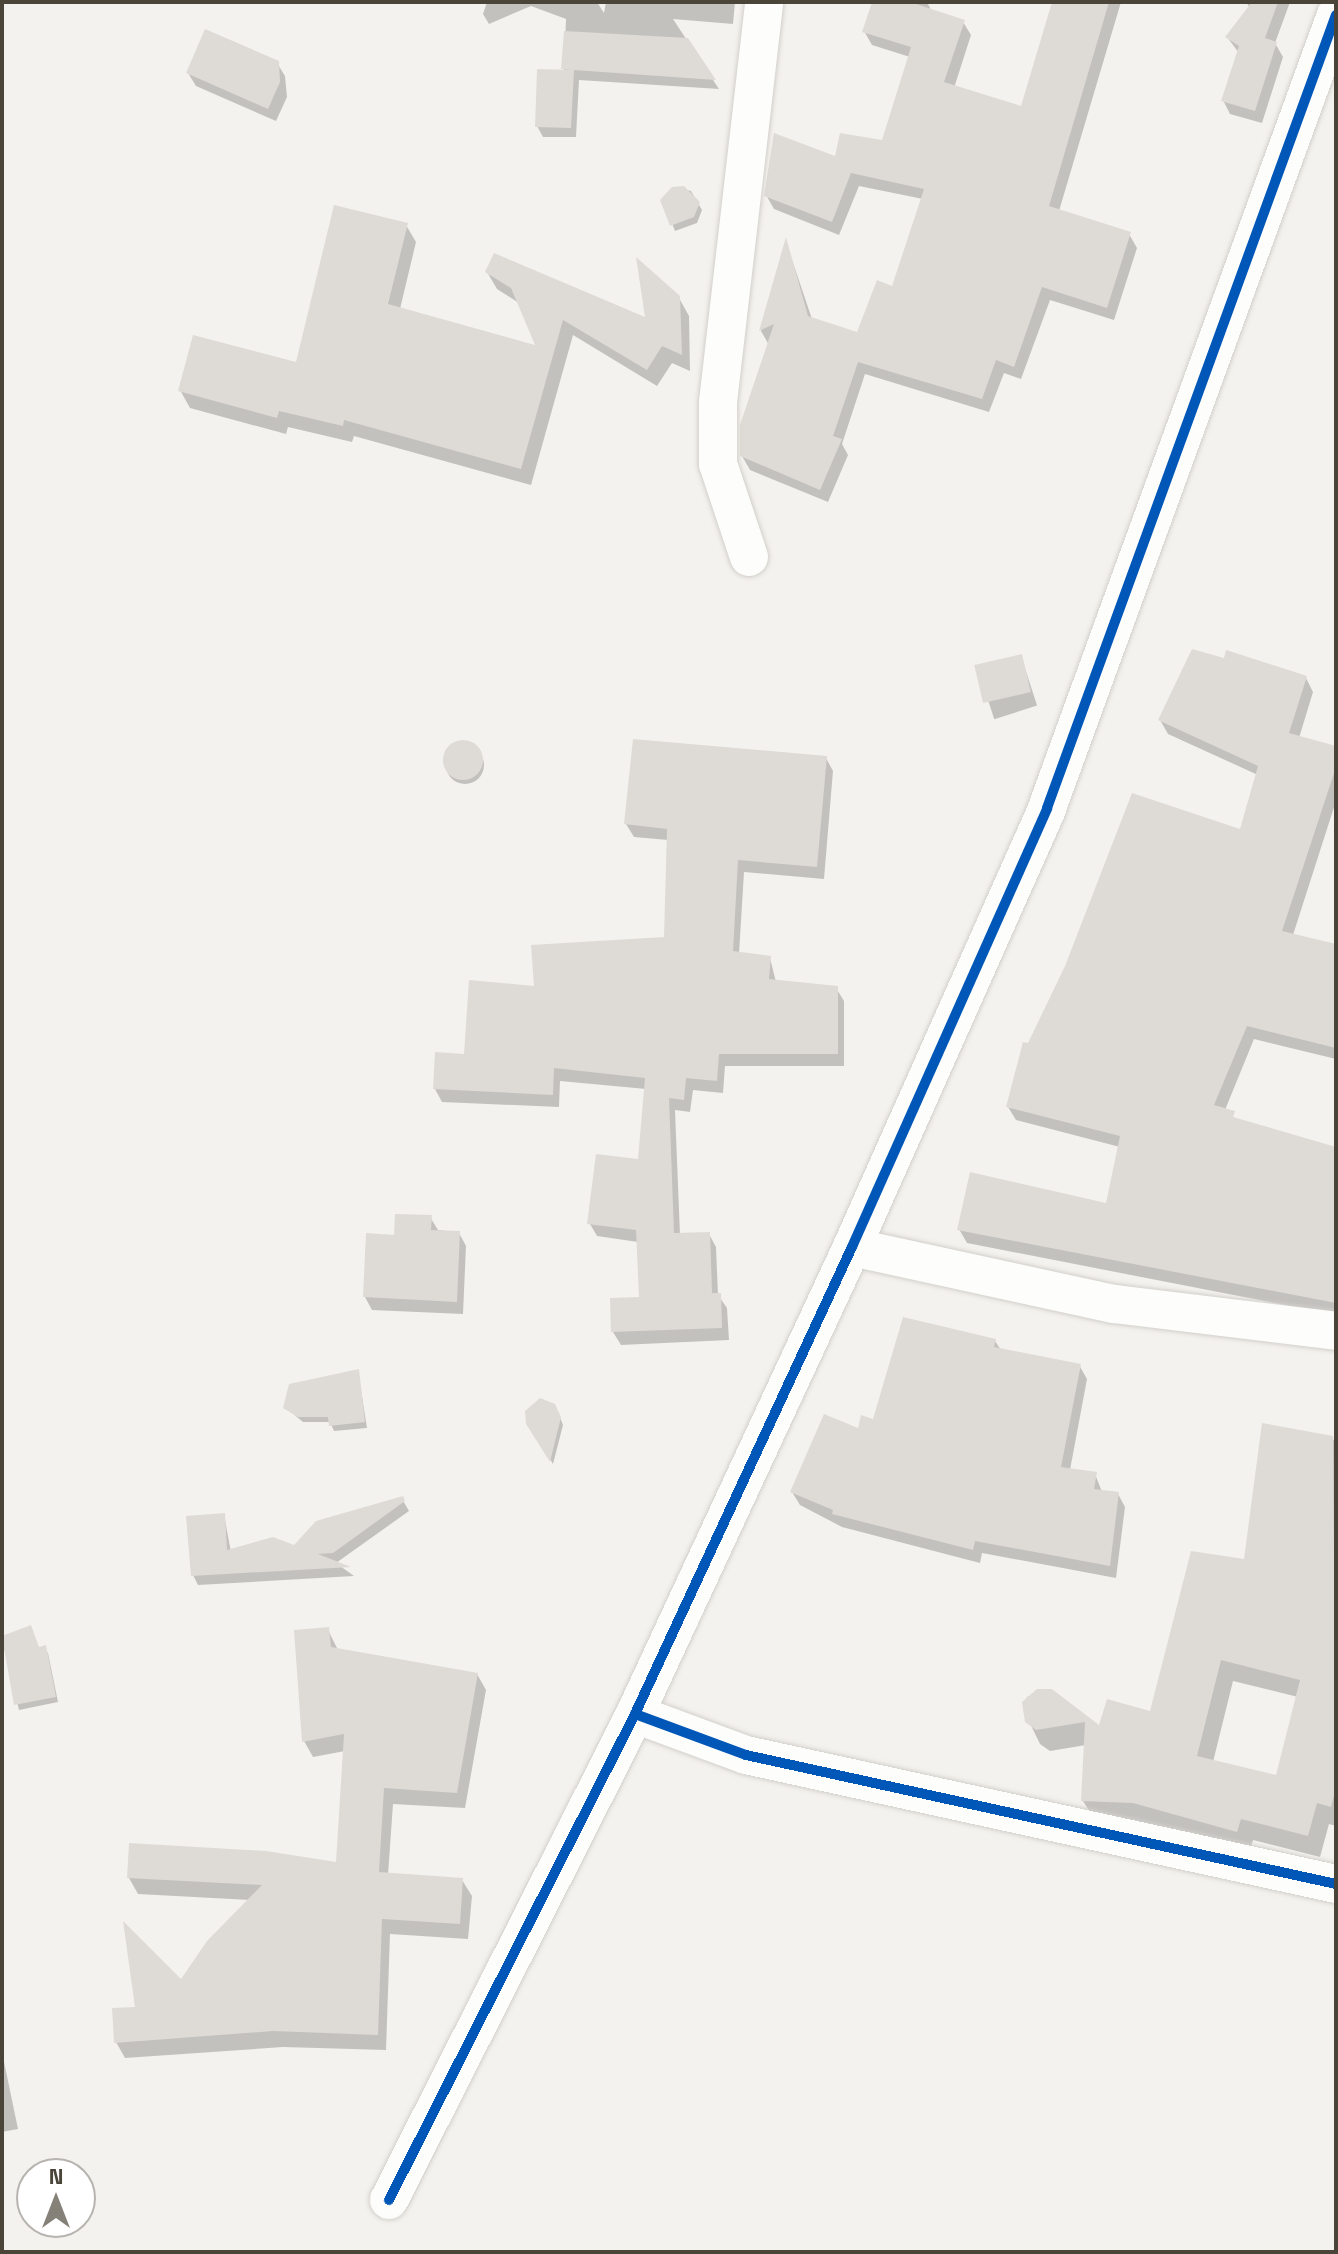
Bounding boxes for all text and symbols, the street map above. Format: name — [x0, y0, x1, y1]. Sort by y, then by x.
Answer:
north arrow — [16, 2158, 96, 2238]
text: N — [49, 2162, 63, 2190]

